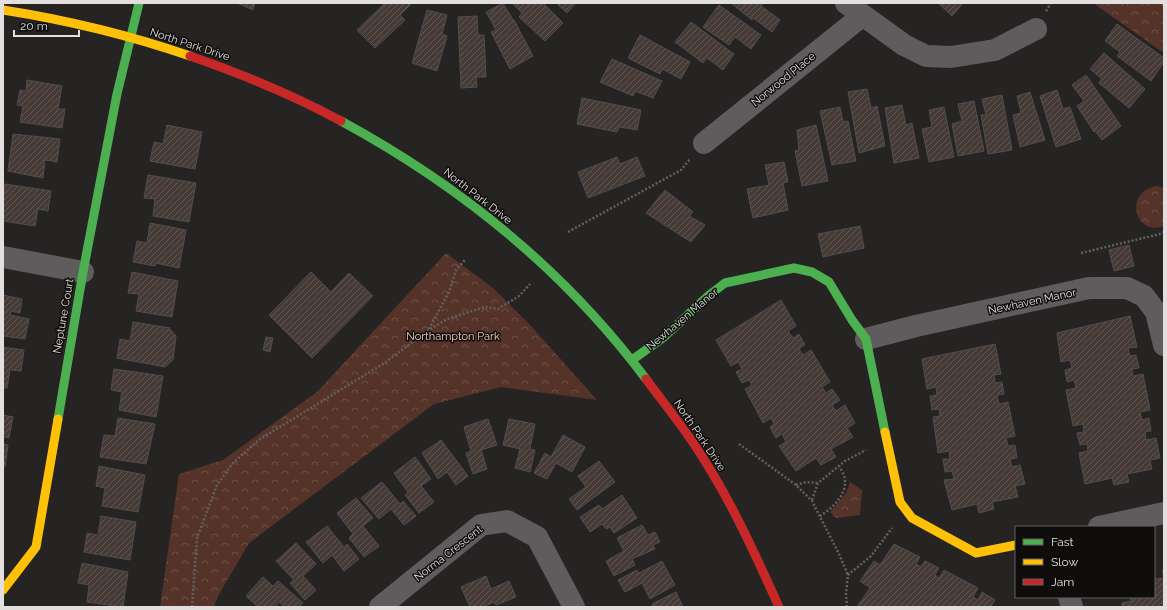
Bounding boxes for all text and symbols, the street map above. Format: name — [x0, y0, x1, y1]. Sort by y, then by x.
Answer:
scale bar — [14, 12, 79, 38]
text: 20 m — [20, 19, 48, 33]
street label: North Park Drive — [148, 25, 232, 64]
street label: Norwood Place — [749, 49, 818, 109]
street label: North Park Drive — [441, 166, 515, 227]
street label: Neptune Court — [51, 277, 77, 354]
street label: Newhaven Manor — [644, 286, 721, 353]
street label: Newhaven Manor — [987, 286, 1077, 317]
park label: Northampton Park — [406, 330, 500, 343]
street label: North Park Drive — [671, 397, 729, 474]
street label: Norma Crescent — [412, 522, 485, 584]
legend — [1015, 526, 1155, 598]
text: Fast — [1051, 535, 1074, 549]
text: Slow — [1051, 555, 1078, 569]
text: Jam — [1051, 575, 1074, 589]

